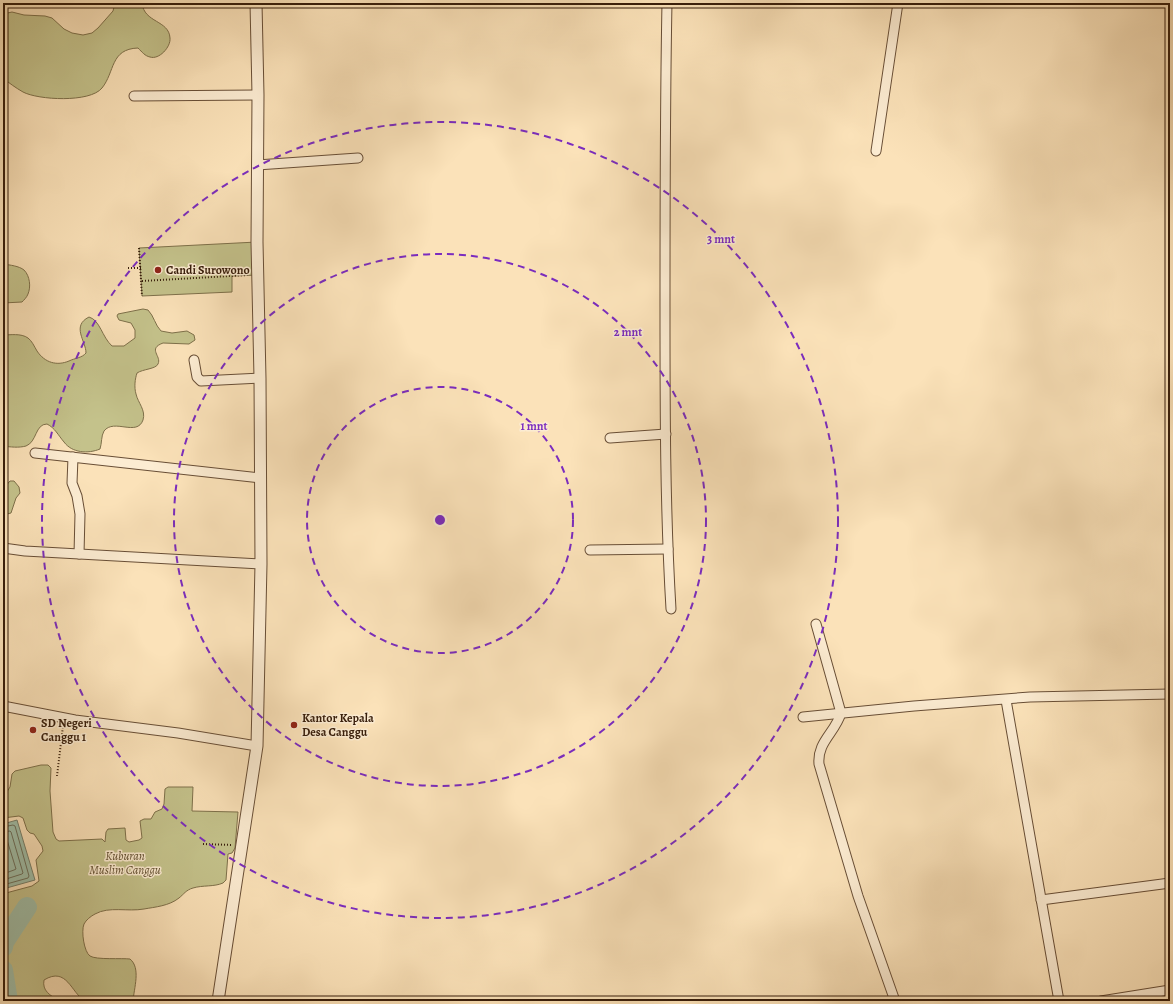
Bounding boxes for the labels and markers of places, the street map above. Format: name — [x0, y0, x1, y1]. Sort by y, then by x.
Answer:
place label: Candi Surowono — [166, 262, 250, 278]
marker: Candi Surowono — [153, 265, 163, 275]
centre of rings — [433, 513, 447, 527]
place label: Kantor Kepala Desa Canggu — [302, 710, 374, 740]
place label: SD Negeri Canggu 1 — [41, 715, 92, 745]
marker: Kantor Kepala Desa Canggu — [289, 720, 299, 730]
marker: SD Negeri Canggu 1 — [28, 725, 38, 735]

